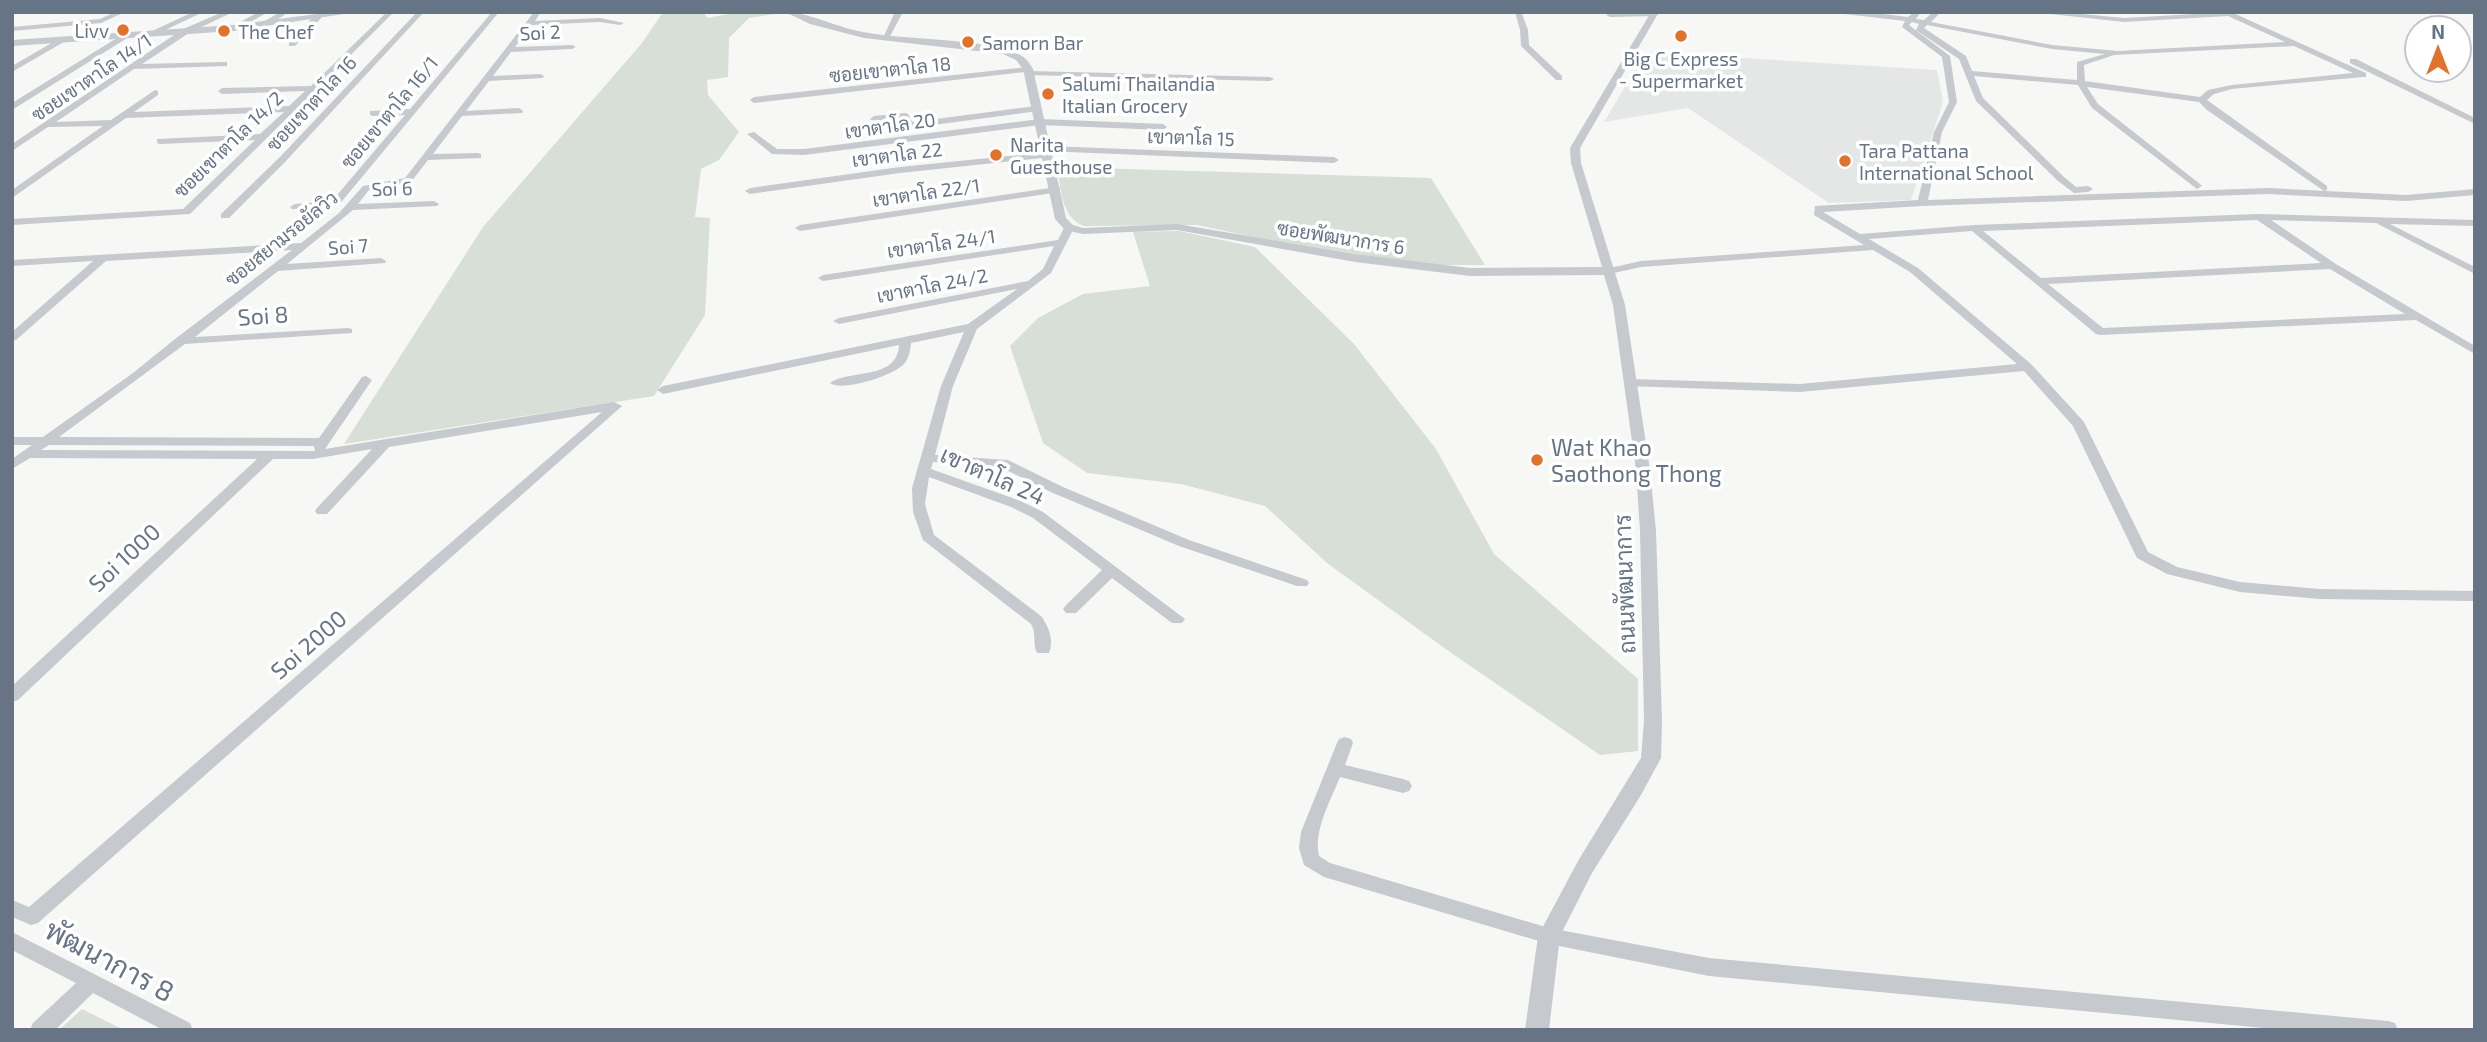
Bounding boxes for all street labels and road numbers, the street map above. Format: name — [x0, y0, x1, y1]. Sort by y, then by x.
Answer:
street label: Soi 2 — [519, 19, 561, 45]
street label: ซอยเขาตาโล 14/1 — [27, 28, 155, 126]
street label: ซอยเขาตาโล 16 — [261, 51, 361, 155]
street label: ซอยเขาตาโล 16/1 — [335, 51, 443, 173]
street label: ซอยเขาตาโล 18 — [828, 51, 952, 87]
street label: ซอยเขาตาโล 14/2 — [169, 86, 287, 202]
street label: เขาตาโล 20 — [843, 107, 937, 143]
street label: เขาตาโล 15 — [1147, 124, 1235, 150]
street label: เขาตาโล 22 — [850, 137, 944, 171]
street label: เขาตาโล 22/1 — [871, 173, 981, 211]
street label: Soi 6 — [371, 176, 413, 200]
street label: ซอยสยามรอยัลวิว — [220, 186, 342, 290]
street label: ซอยพัฒนาการ 6 — [1276, 216, 1406, 258]
street label: เขาตาโล 24/1 — [885, 224, 997, 262]
street label: Soi 7 — [327, 233, 369, 259]
street label: เขาตาโล 24/2 — [875, 263, 989, 307]
street label: Soi 8 — [237, 299, 289, 331]
street label: เขาตาโล 24 — [936, 439, 1050, 510]
street label: ถนนพัฒนาการ — [1608, 514, 1640, 654]
street label: Soi 1000 — [82, 517, 166, 597]
street label: Soi 2000 — [264, 603, 352, 685]
street label: พัฒนาการ 8 — [40, 912, 180, 1008]

